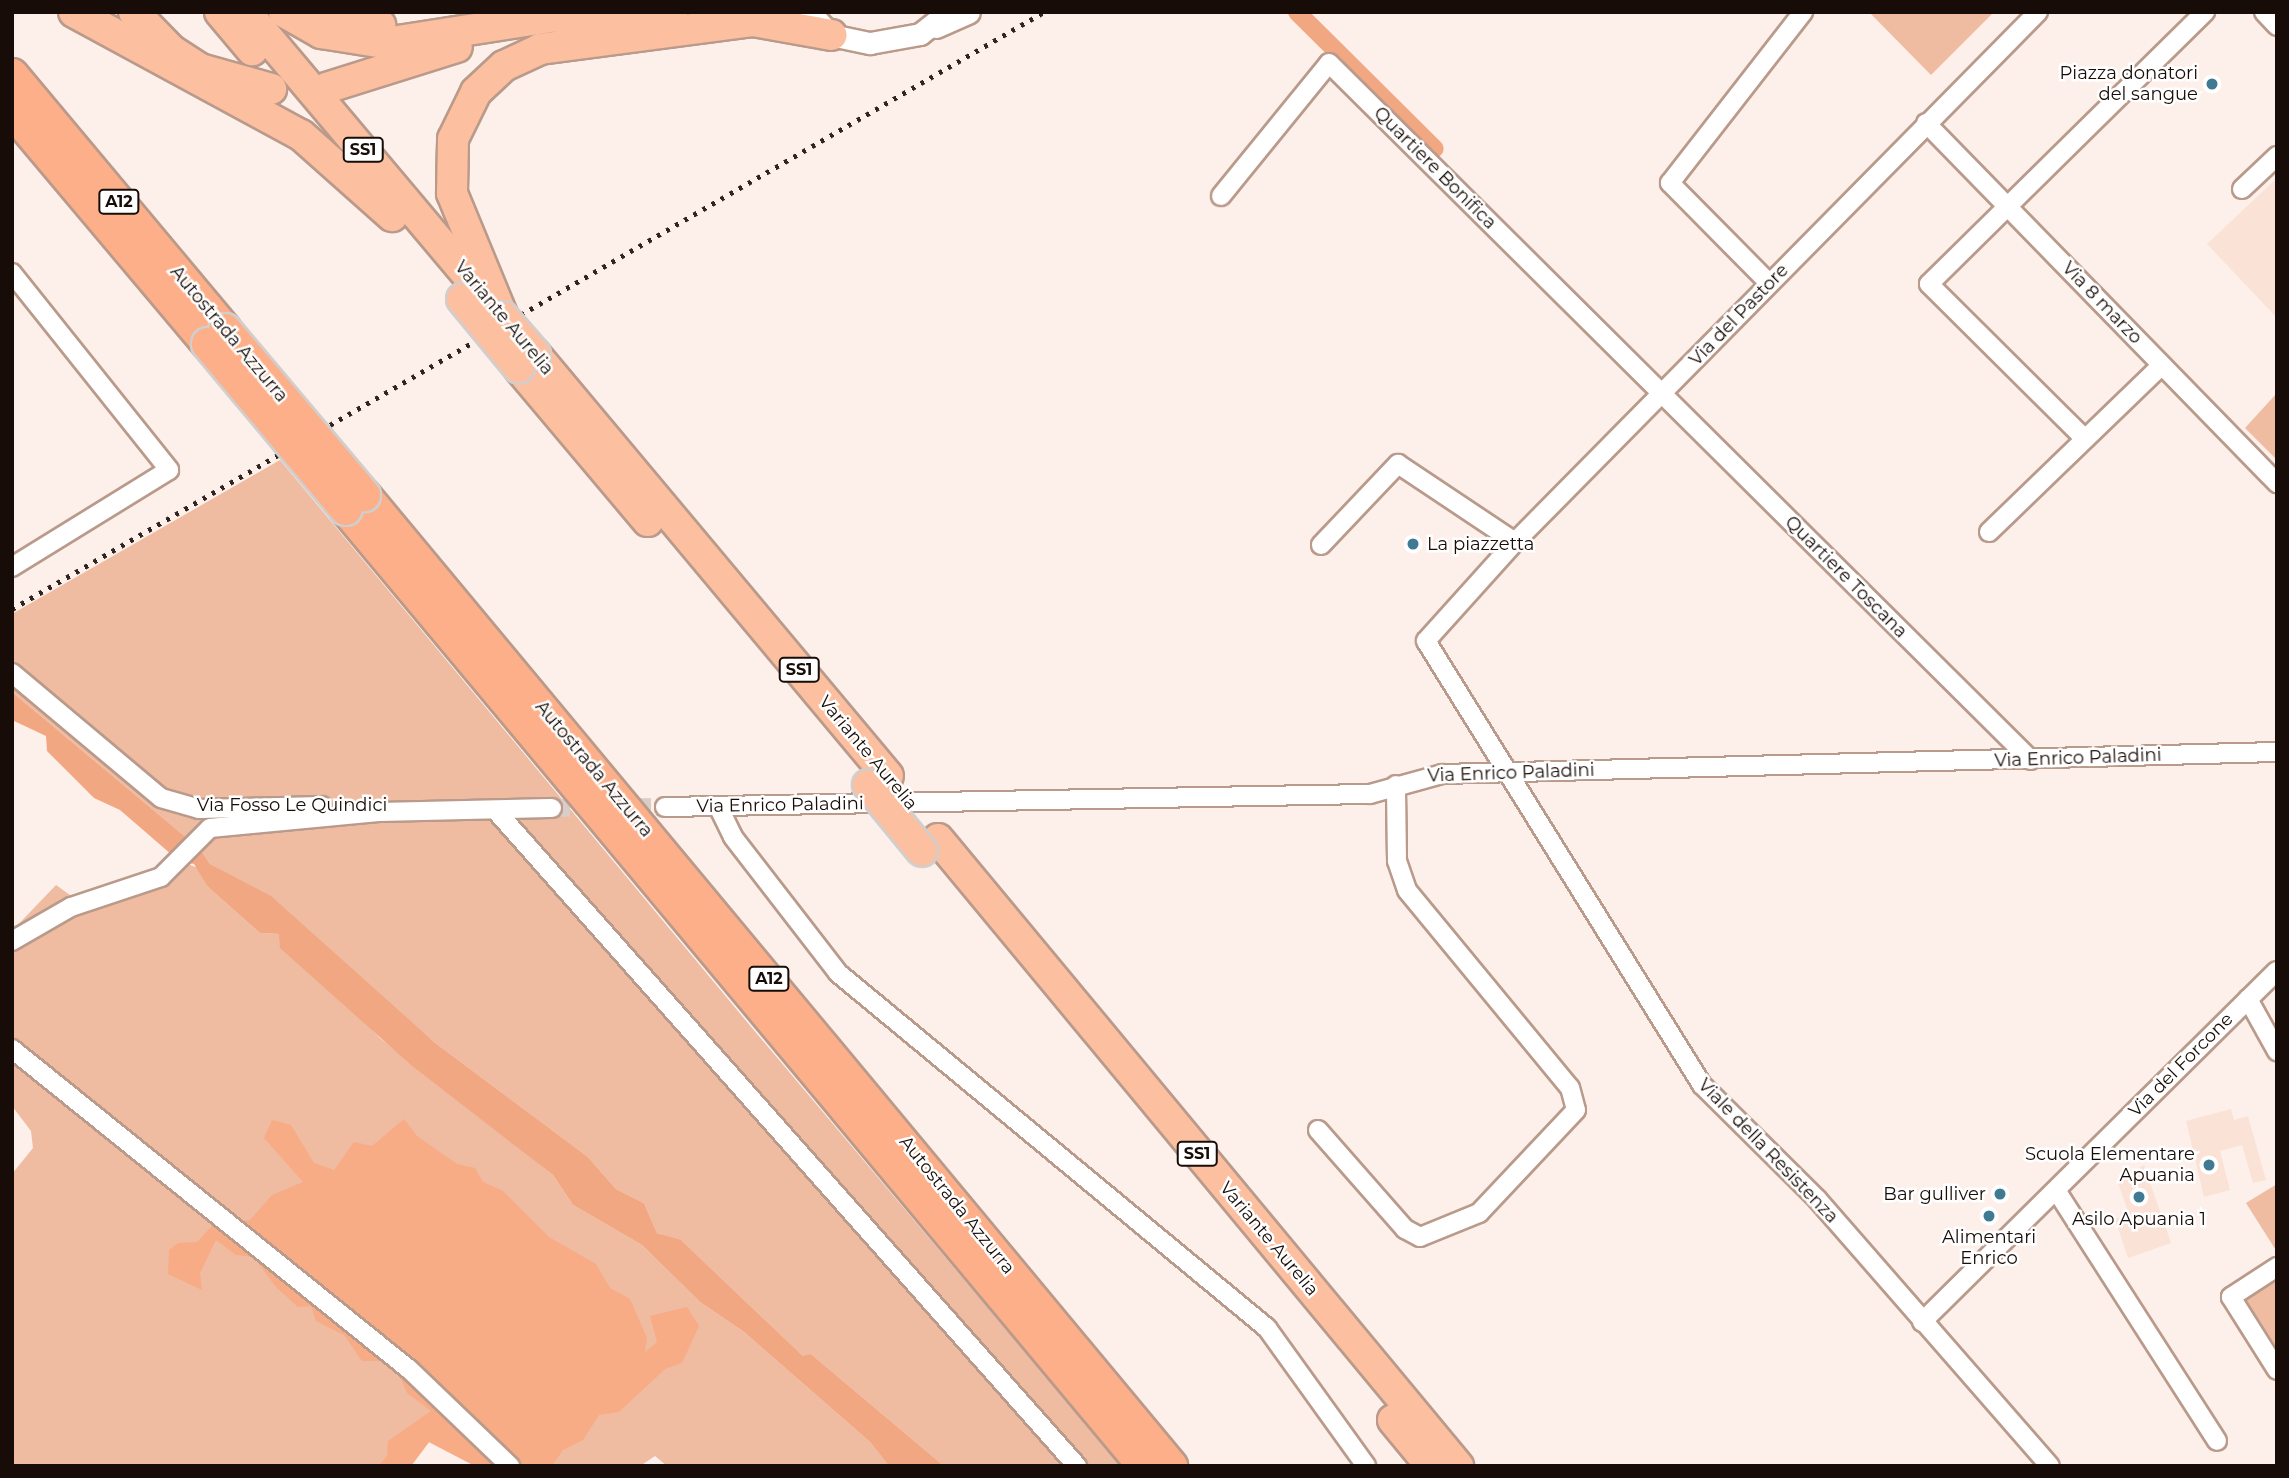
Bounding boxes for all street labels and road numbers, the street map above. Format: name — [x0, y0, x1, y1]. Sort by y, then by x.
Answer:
street label: Quartiere Bonifica — [1369, 102, 1501, 234]
road number: SS1 — [342, 138, 384, 162]
road number: A12 — [98, 190, 140, 214]
street label: Variante Aurelia — [450, 256, 558, 380]
street label: Via 8 marzo — [2057, 257, 2147, 349]
street label: Via del Pastore — [1685, 260, 1793, 370]
street label: Autostrada Azzurra — [166, 261, 292, 407]
street label: Quartiere Toscana — [1780, 511, 1912, 643]
road number: SS1 — [778, 657, 820, 682]
street label: Variante Aurelia — [814, 691, 922, 815]
street label: Autostrada Azzurra — [531, 696, 657, 842]
street label: Via Enrico Paladini — [1994, 744, 2162, 772]
street label: Via Enrico Paladini — [1427, 759, 1595, 787]
street label: Via Enrico Paladini — [696, 793, 864, 817]
street label: Via Fosso Le Quindici — [197, 794, 387, 816]
road number: A12 — [748, 967, 790, 992]
street label: Via del Forcone — [2124, 1008, 2238, 1122]
street label: Viale della Resistenza — [1693, 1074, 1843, 1228]
street label: Autostrada Azzurra — [895, 1132, 1019, 1278]
road number: SS1 — [1176, 1142, 1218, 1166]
street label: Variante Aurelia — [1215, 1177, 1323, 1301]

